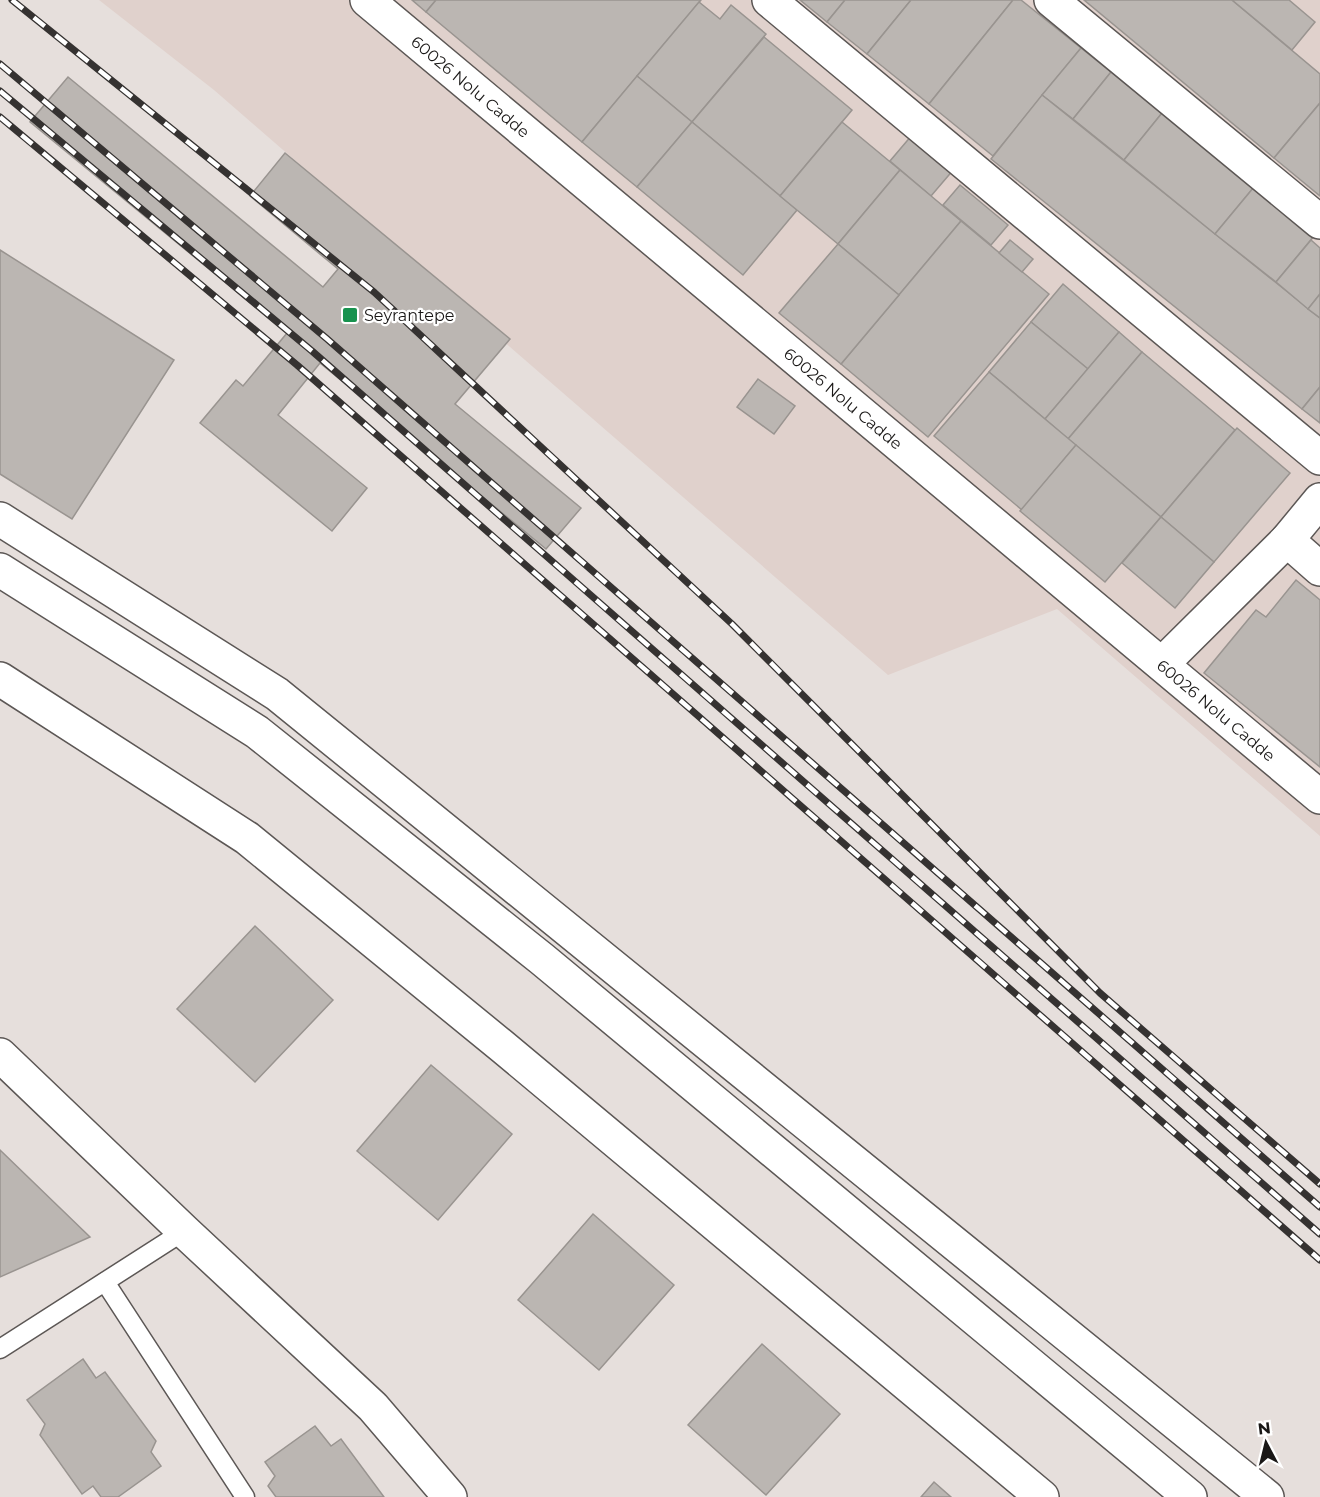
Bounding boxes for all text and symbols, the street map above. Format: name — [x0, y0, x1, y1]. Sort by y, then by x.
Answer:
street label: 60026 Nolu Cadde — [408, 32, 534, 141]
marker: Seyrantepe — [341, 306, 359, 324]
place label: Seyrantepe — [364, 306, 454, 325]
street label: 60026 Nolu Cadde — [780, 344, 906, 453]
street label: 60026 Nolu Cadde — [1153, 655, 1279, 765]
north arrow — [1236, 1413, 1296, 1473]
text: N — [1257, 1418, 1272, 1439]

